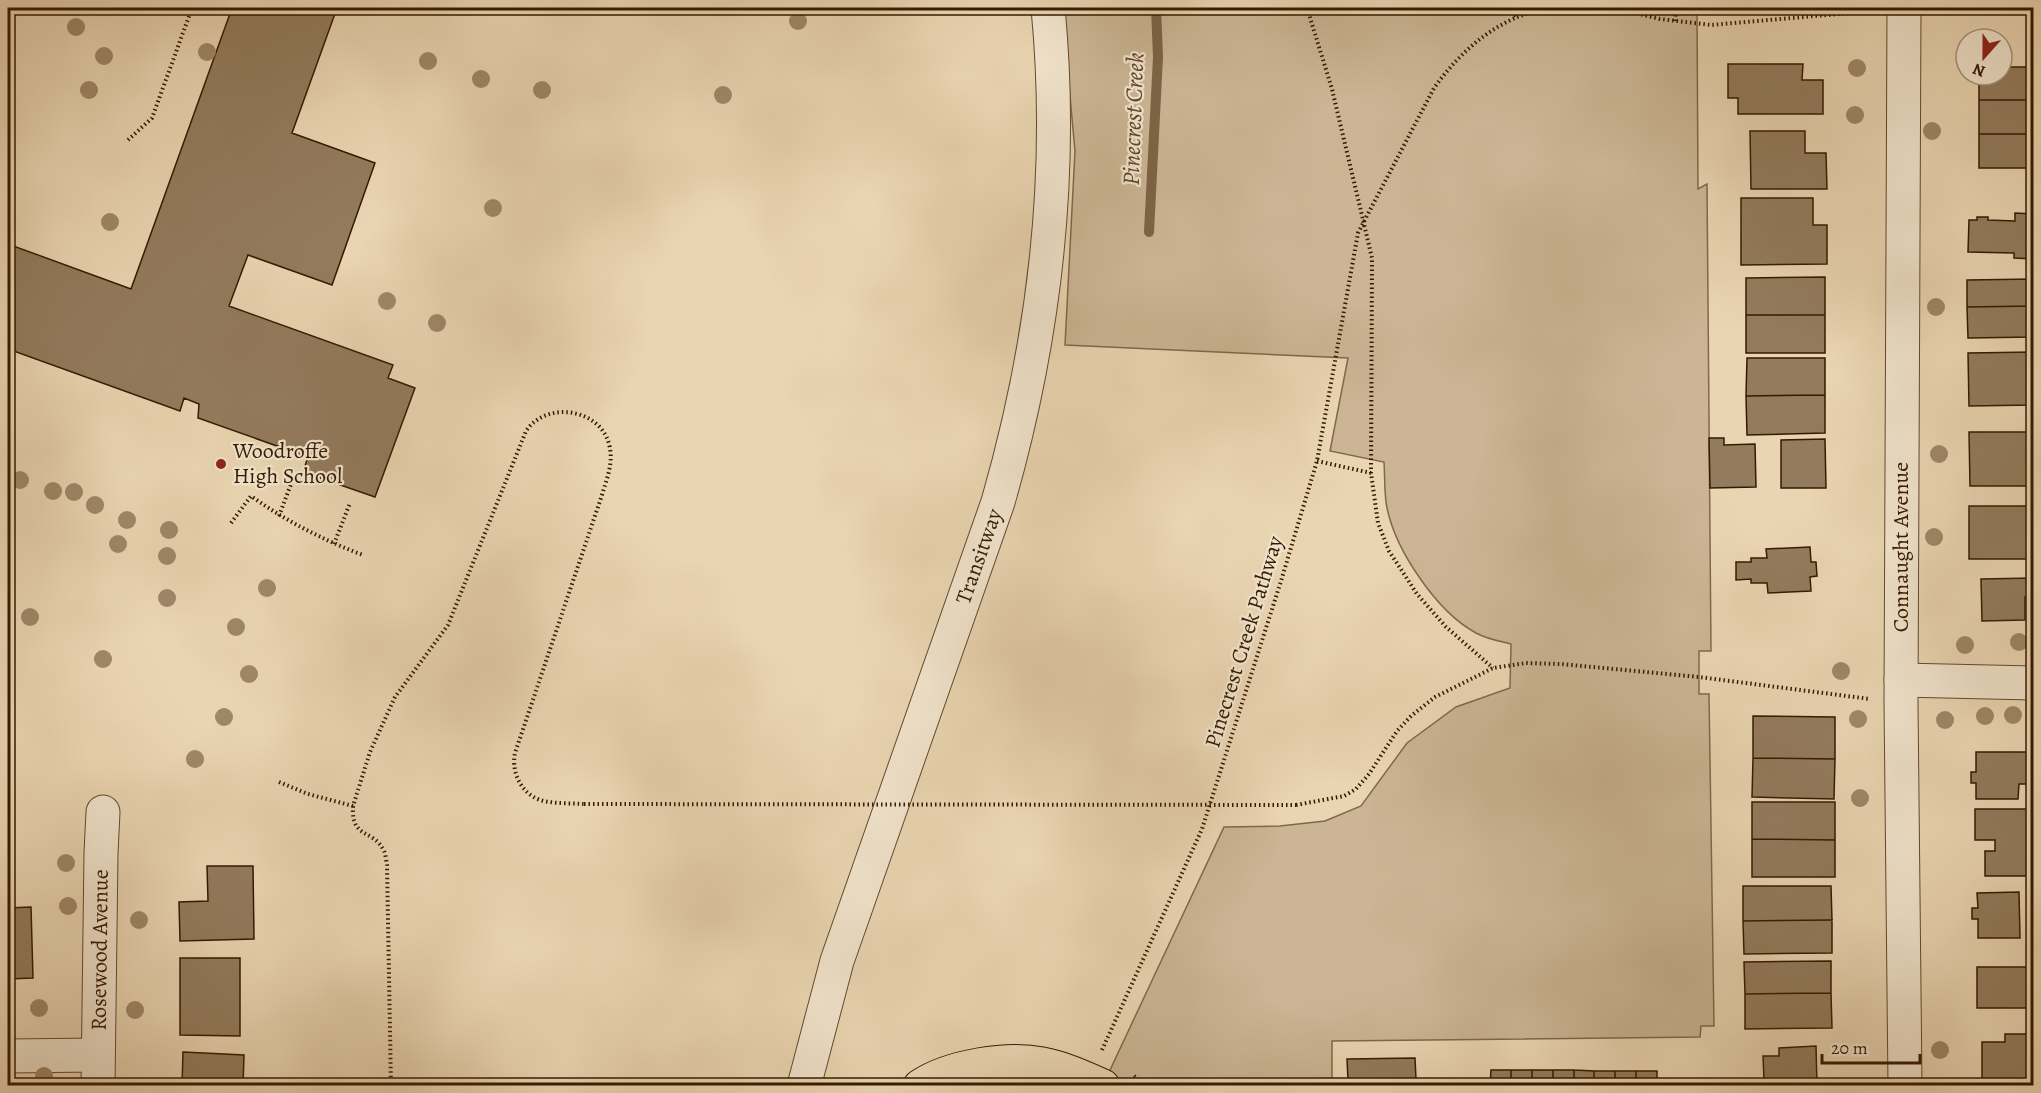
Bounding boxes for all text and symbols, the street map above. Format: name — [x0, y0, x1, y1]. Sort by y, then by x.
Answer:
north arrow — [1954, 27, 2014, 87]
water label: Pinecrest Creek — [1115, 52, 1151, 186]
text: N — [1969, 58, 1988, 82]
place label: Woodroffe High School — [232, 436, 342, 491]
marker: Woodroffe High School — [214, 457, 228, 471]
street label: Connaught Avenue — [1886, 462, 1916, 632]
street label: Transitway — [948, 505, 1010, 608]
street label: Pinecrest Creek Pathway — [1198, 532, 1291, 751]
street label: Rosewood Avenue — [84, 869, 116, 1031]
scale bar — [1822, 1027, 1920, 1065]
text: 20 m — [1831, 1036, 1868, 1060]

